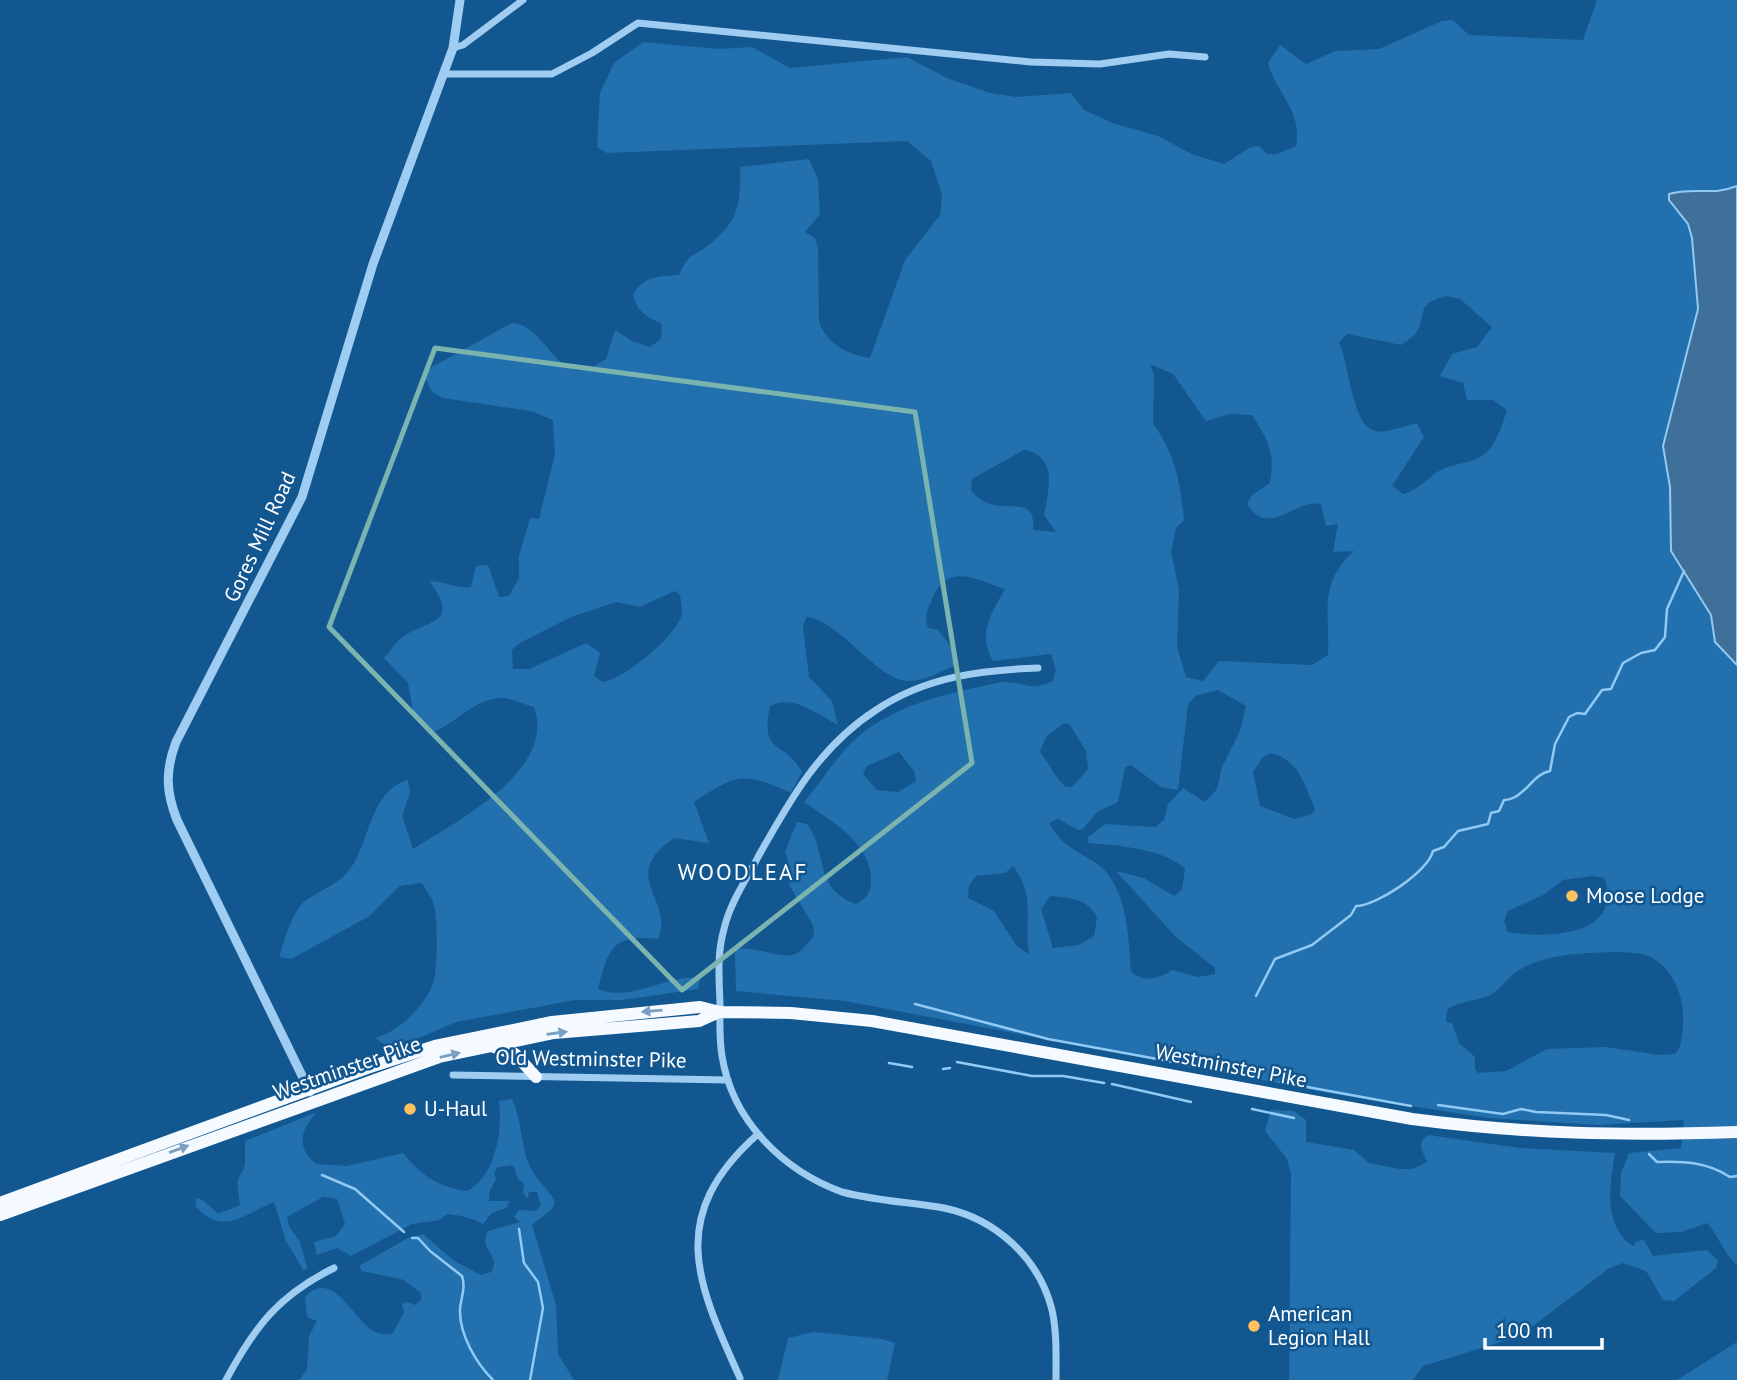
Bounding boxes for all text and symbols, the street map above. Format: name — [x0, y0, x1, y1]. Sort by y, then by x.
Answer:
street label: Gores Mill Road — [218, 467, 302, 606]
district label: WOODLEAF — [678, 857, 808, 886]
place label: Moose Lodge — [1586, 882, 1704, 909]
marker: Moose Lodge — [1564, 888, 1580, 904]
one-way arrow — [641, 1006, 663, 1017]
one-way arrow — [546, 1027, 568, 1038]
street label: Westminster Pike — [269, 1030, 424, 1105]
street label: Westminster Pike — [1153, 1038, 1309, 1093]
street label: Old Westminster Pike — [495, 1043, 687, 1074]
one-way arrow — [439, 1049, 461, 1060]
place label: U-Haul — [424, 1095, 487, 1122]
marker: U-Haul — [402, 1101, 418, 1117]
one-way arrow — [169, 1143, 190, 1154]
place label: American Legion Hall — [1268, 1300, 1370, 1351]
scale bar — [1485, 1306, 1602, 1350]
text: 100 m — [1496, 1317, 1553, 1344]
marker: American Legion Hall — [1246, 1318, 1262, 1334]

